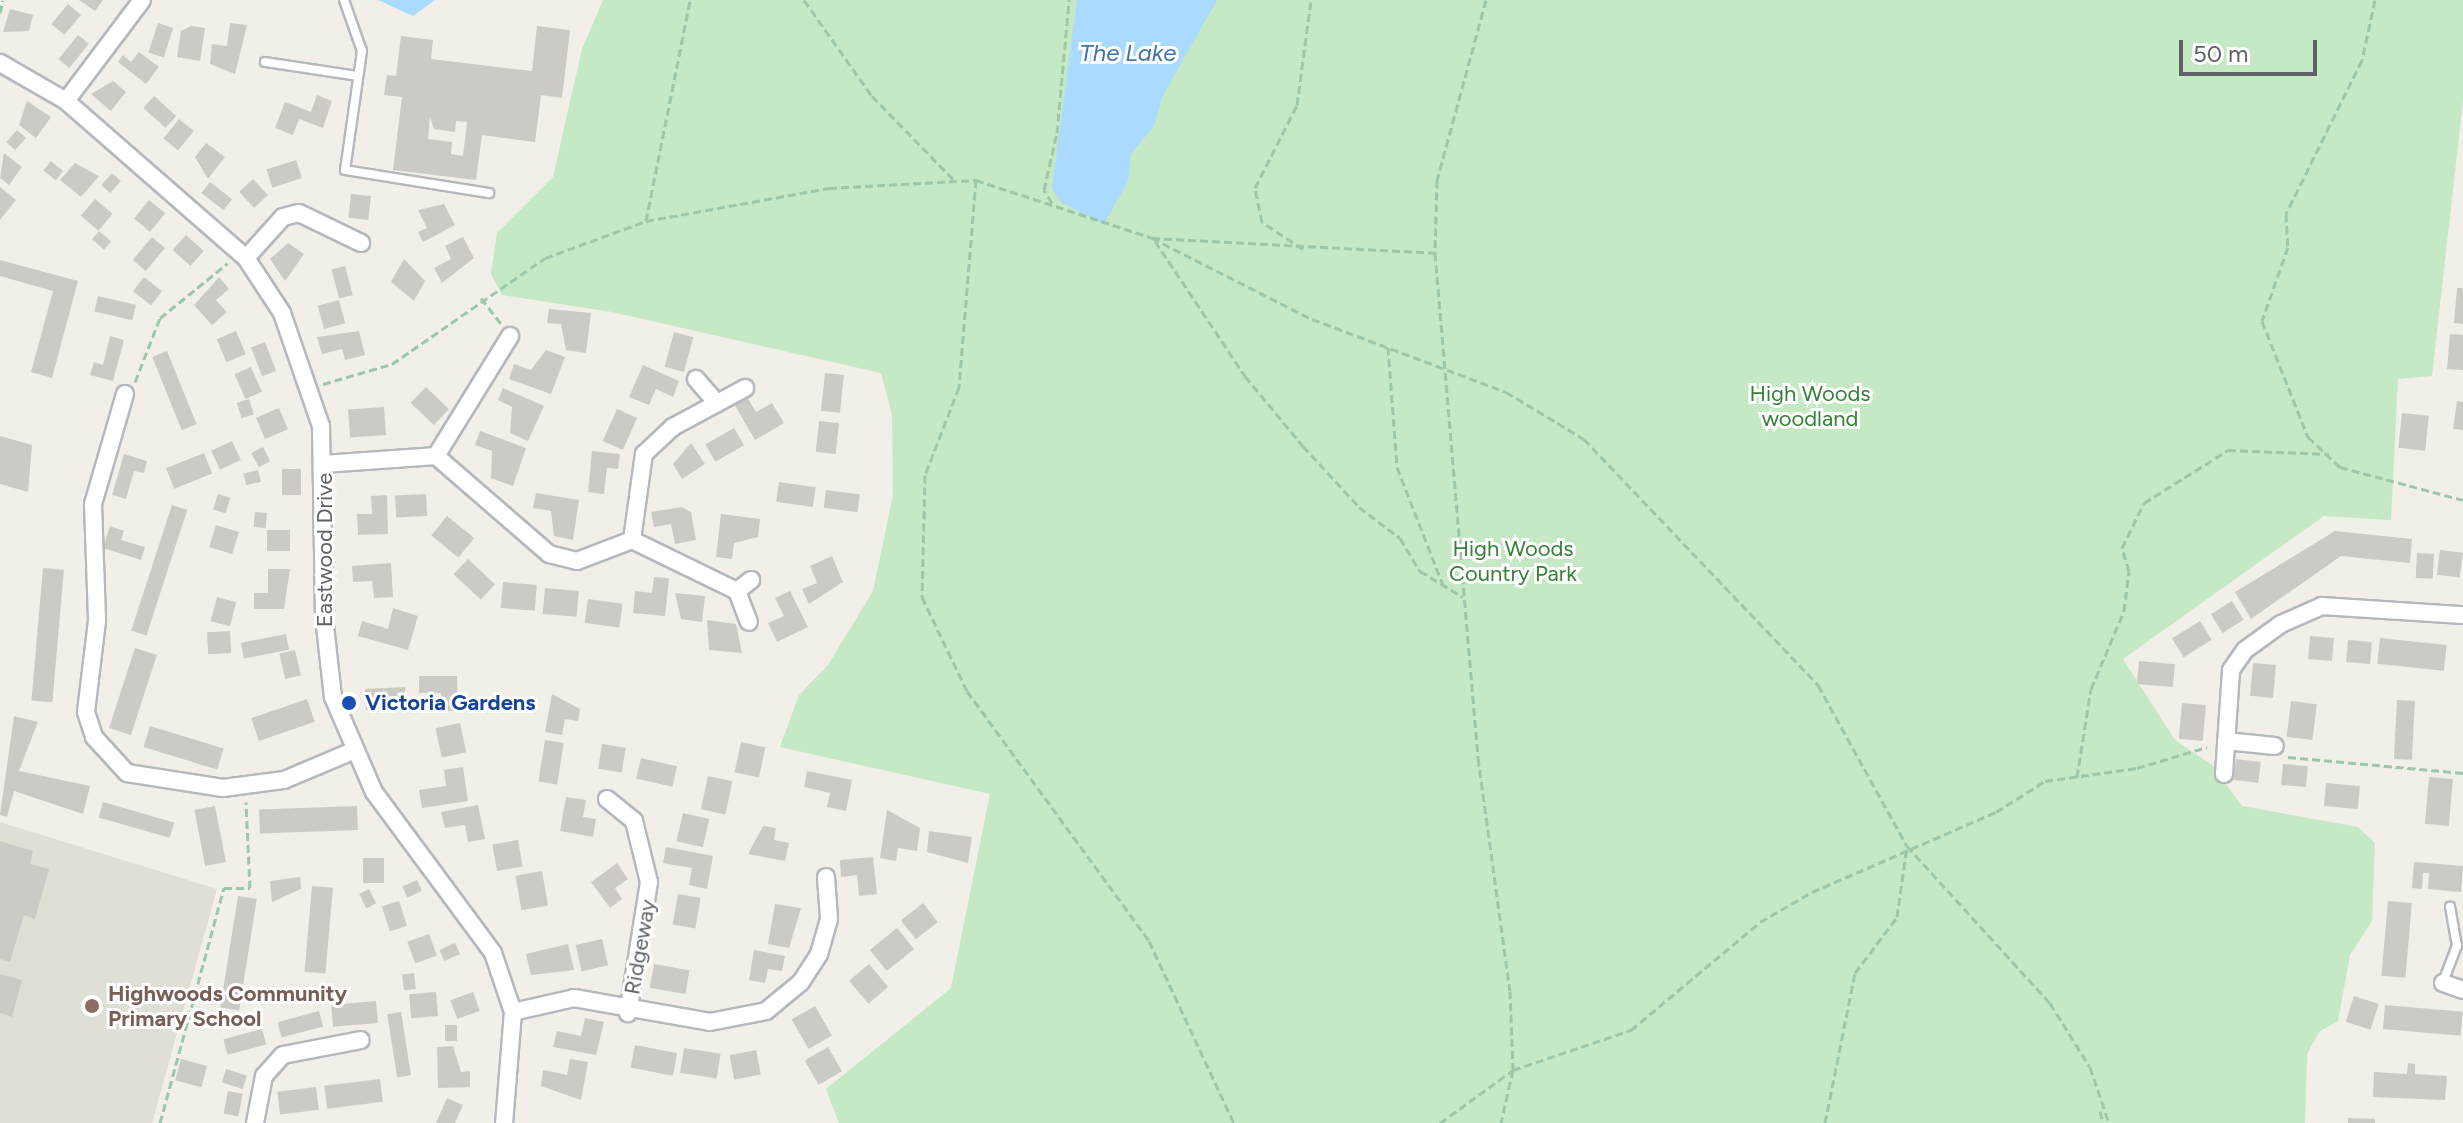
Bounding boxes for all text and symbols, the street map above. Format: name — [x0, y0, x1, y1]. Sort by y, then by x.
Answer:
scale bar — [2183, 24, 2321, 74]
water label: The Lake — [1080, 39, 1176, 67]
text: 50 m — [2193, 39, 2249, 68]
park label: High Woods woodland — [1749, 380, 1871, 432]
street label: Eastwood Drive — [312, 473, 338, 627]
park label: High Woods Country Park — [1449, 535, 1577, 586]
place label: Victoria Gardens — [365, 690, 536, 716]
marker: Victoria Gardens — [340, 694, 358, 712]
street label: Ridgeway — [619, 897, 661, 997]
place label: Highwoods Community Primary School — [108, 980, 347, 1032]
marker: Highwoods Community Primary School — [83, 997, 101, 1015]

